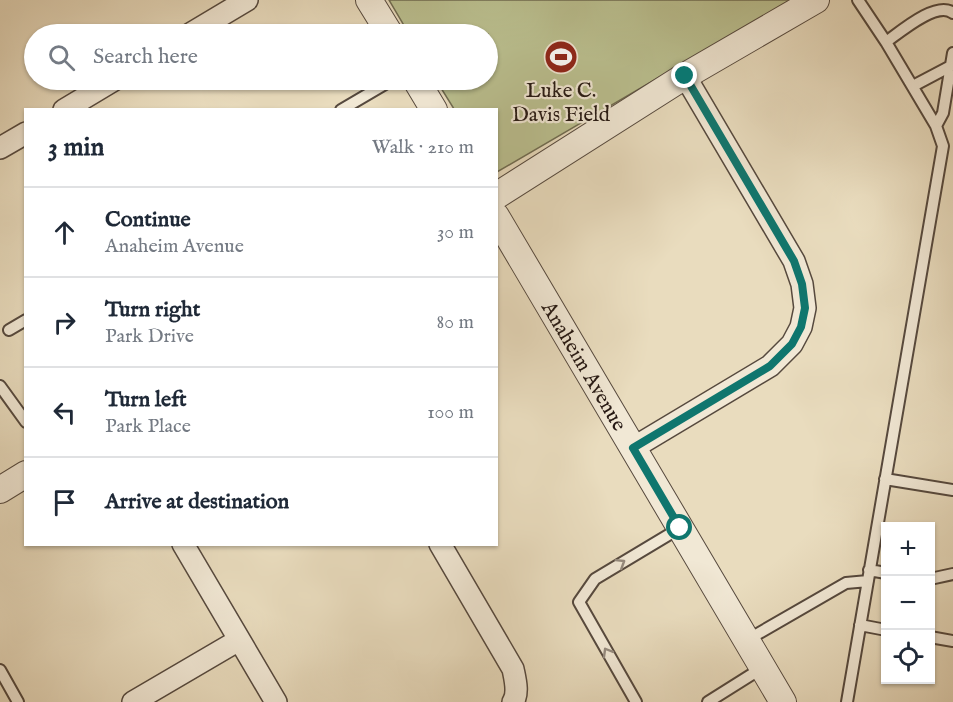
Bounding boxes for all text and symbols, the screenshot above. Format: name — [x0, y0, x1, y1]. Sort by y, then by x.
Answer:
search box — [24, 24, 498, 90]
sports icon: Luke C. Davis Field — [543, 39, 579, 75]
icon: search — [45, 41, 78, 74]
text: Search here — [93, 43, 198, 71]
route end — [671, 62, 697, 88]
place label: Luke C. Davis Field — [512, 78, 611, 129]
text: 3 min — [48, 131, 104, 164]
text: Walk · 210 m — [372, 135, 474, 160]
text: Continue — [105, 206, 191, 234]
icon: ahead — [48, 216, 81, 249]
text: 30 m — [437, 220, 474, 245]
text: Anaheim Avenue — [105, 234, 244, 259]
text: Turn right — [105, 296, 200, 324]
street label: Anaheim Avenue — [534, 296, 632, 437]
icon: right — [48, 306, 81, 339]
text: 80 m — [437, 310, 474, 335]
text: Park Drive — [105, 324, 194, 349]
text: Turn left — [105, 386, 187, 414]
icon: left — [48, 396, 81, 429]
text: 100 m — [427, 400, 474, 425]
text: Park Place — [105, 414, 191, 439]
icon: arrive — [48, 486, 81, 519]
text: Arrive at destination — [105, 488, 289, 516]
route start — [666, 514, 692, 540]
map controls — [881, 522, 935, 684]
button: + — [881, 522, 935, 576]
one-way arrow — [615, 558, 625, 570]
button: − — [881, 576, 935, 630]
button: locate — [881, 630, 935, 684]
one-way arrow — [603, 648, 614, 658]

